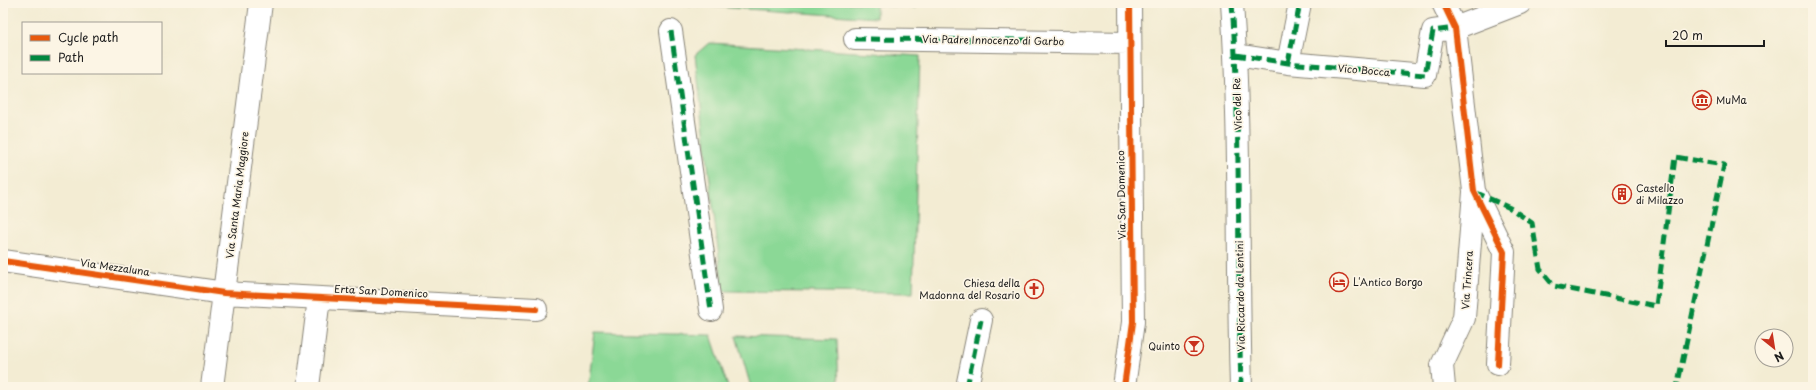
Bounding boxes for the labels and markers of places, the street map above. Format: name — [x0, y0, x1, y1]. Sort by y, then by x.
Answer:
museum icon: MuMa — [1691, 89, 1713, 111]
place label: MuMa — [1716, 92, 1748, 107]
place label: Castello di Milazzo — [1636, 180, 1684, 207]
building icon: Castello di Milazzo — [1611, 183, 1633, 205]
hotel icon: L'Antico Borgo — [1328, 271, 1350, 293]
place label: L'Antico Borgo — [1353, 274, 1423, 289]
place label: Chiesa della Madonna del Rosario — [919, 275, 1021, 302]
church icon: Chiesa della Madonna del Rosario — [1023, 278, 1045, 300]
bar icon: Quinto — [1183, 335, 1205, 357]
place label: Quinto — [1148, 338, 1180, 353]

